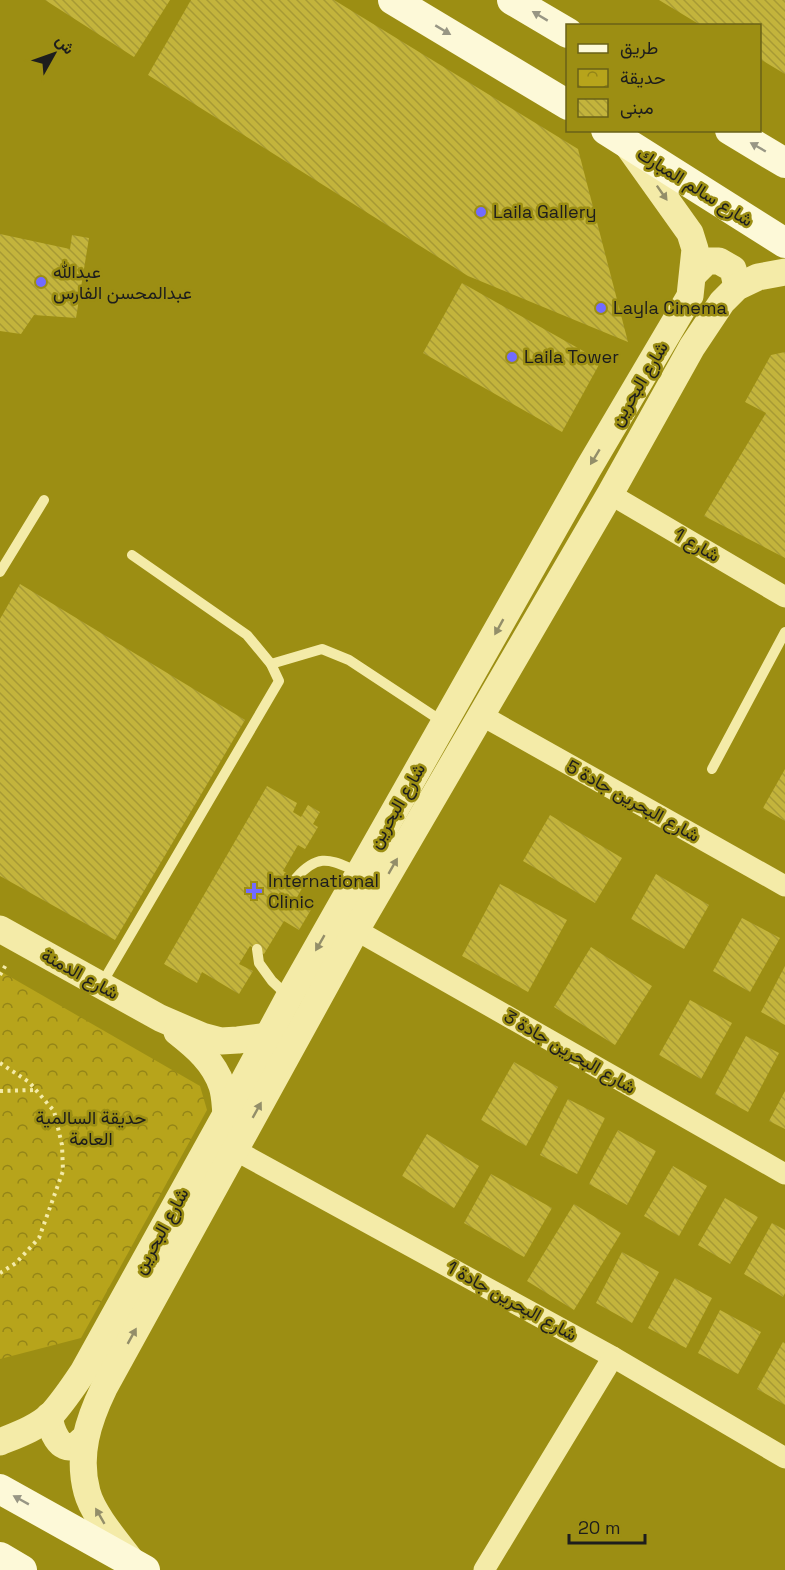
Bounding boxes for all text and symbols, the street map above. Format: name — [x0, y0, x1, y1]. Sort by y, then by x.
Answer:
one-way arrow — [532, 11, 548, 22]
north arrow — [24, 24, 84, 84]
legend — [566, 24, 761, 132]
one-way arrow — [435, 25, 451, 36]
text: ش — [51, 31, 79, 59]
text: طريق — [620, 36, 658, 59]
text: حديقة — [620, 66, 666, 89]
text: مبنى — [620, 96, 654, 119]
street label: شارع سالم المبارك — [633, 142, 757, 232]
one-way arrow — [749, 142, 766, 152]
one-way arrow — [656, 185, 668, 201]
place label: Laila Gallery — [493, 200, 596, 223]
marker: Laila Gallery — [474, 205, 488, 219]
place label: عبدالله عبدالمحسن الفارس — [53, 260, 192, 304]
marker: عبدالله عبدالمحسن الفارس — [34, 275, 48, 289]
place label: Layla Cinema — [613, 296, 727, 319]
marker: Layla Cinema — [594, 301, 608, 315]
street label: شارع البحرين — [604, 337, 674, 431]
place label: Laila Tower — [524, 345, 619, 368]
marker: Laila Tower — [505, 350, 519, 364]
one-way arrow — [590, 449, 600, 466]
street label: شارع 1 — [670, 523, 724, 567]
one-way arrow — [494, 619, 504, 636]
street label: شارع البحرين جادة 5 — [562, 754, 704, 848]
street label: شارع البحرين — [363, 759, 431, 853]
one-way arrow — [388, 858, 398, 875]
place label: International Clinic — [268, 869, 379, 913]
marker: International Clinic — [245, 882, 263, 900]
one-way arrow — [314, 935, 325, 951]
street label: شارع الدمنة — [37, 943, 123, 1005]
street label: شارع البحرين جادة 3 — [500, 1004, 640, 1100]
one-way arrow — [252, 1101, 262, 1118]
park label: حديقة السالمية العامة — [36, 1106, 146, 1150]
street label: شارع البحرين — [128, 1184, 194, 1278]
street label: شارع البحرين جادة 1 — [443, 1255, 581, 1347]
one-way arrow — [127, 1328, 138, 1344]
one-way arrow — [12, 1495, 29, 1505]
scale bar — [569, 1507, 646, 1545]
one-way arrow — [95, 1508, 105, 1525]
text: 20 m — [578, 1516, 621, 1539]

